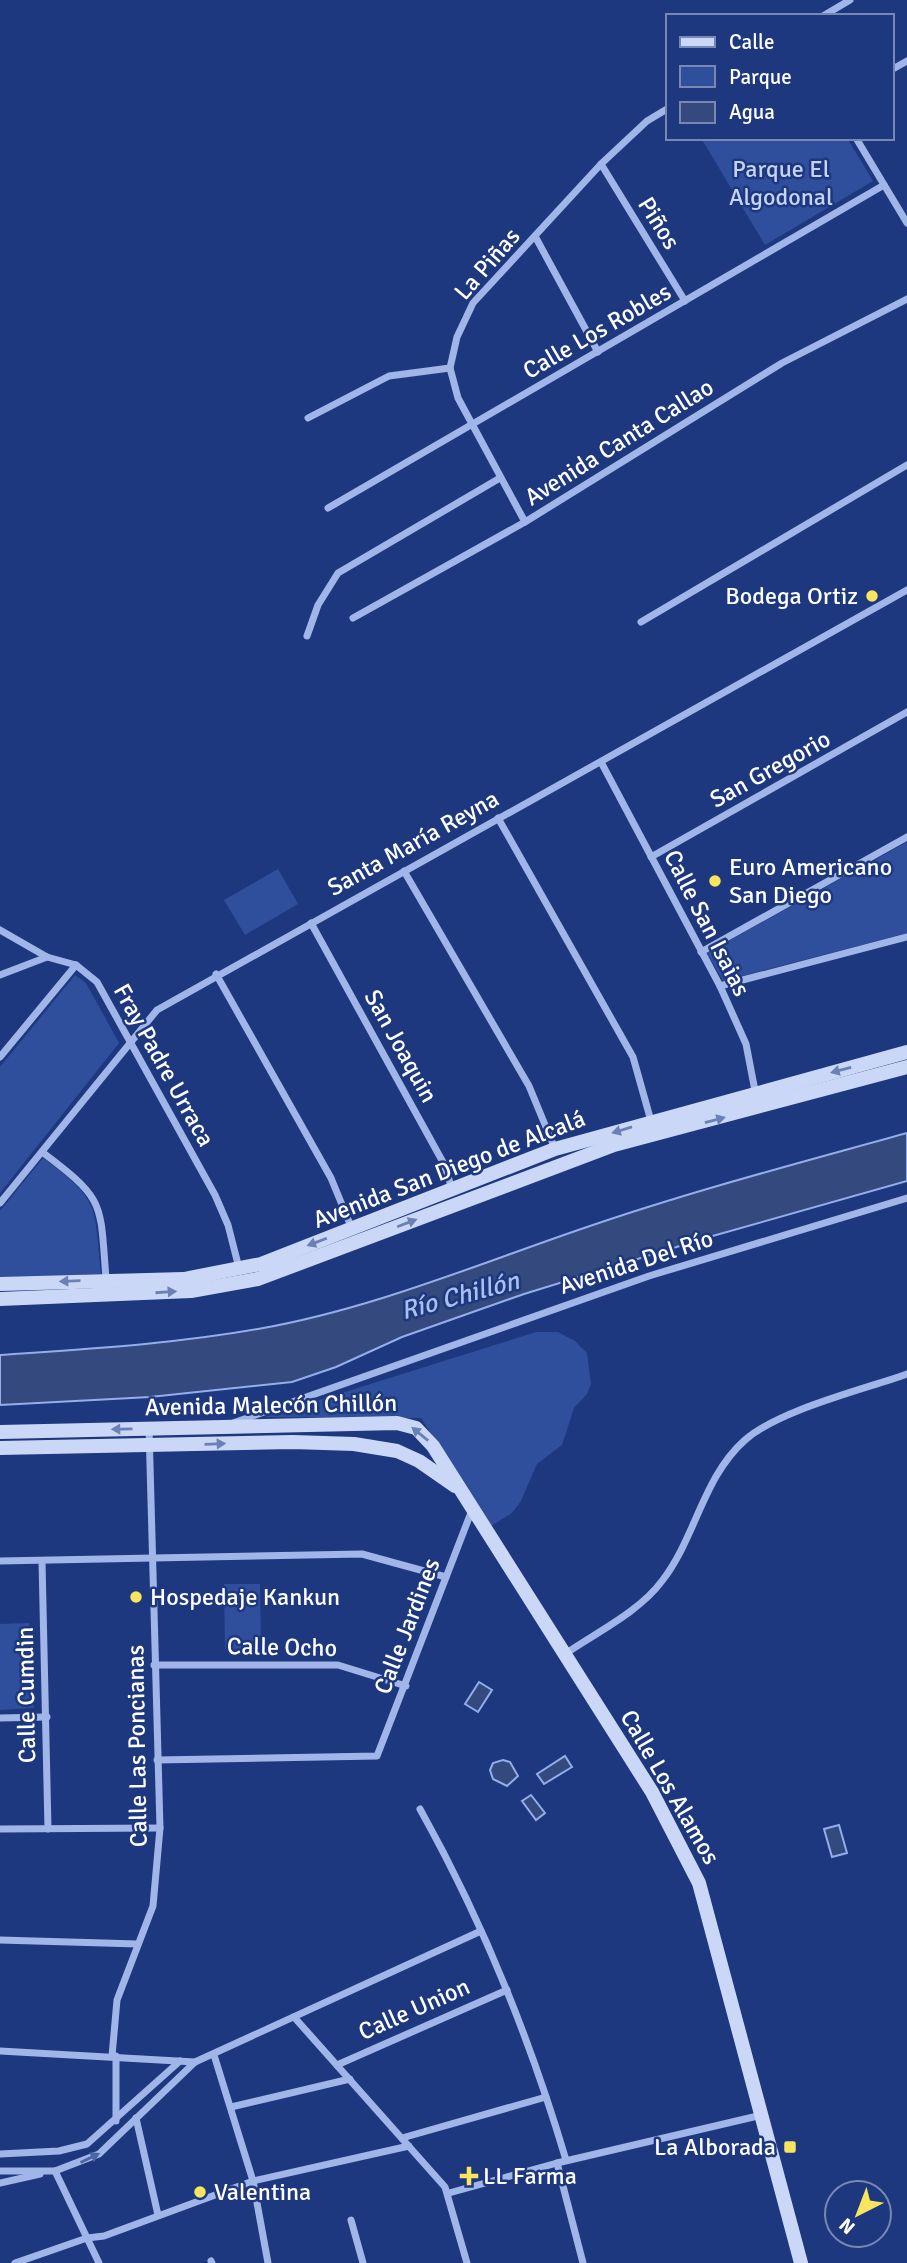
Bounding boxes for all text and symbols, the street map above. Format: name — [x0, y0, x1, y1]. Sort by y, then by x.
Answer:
legend — [666, 14, 893, 140]
text: Calle — [729, 29, 775, 55]
text: Parque — [729, 64, 792, 90]
text: Agua — [729, 99, 775, 125]
park label: Parque El Algodonal — [729, 154, 833, 212]
street label: Piños — [631, 191, 687, 255]
street label: La Piñas — [448, 222, 526, 306]
street label: Calle Los Robles — [518, 276, 676, 386]
street label: Avenida Canta Callao — [519, 372, 719, 512]
place label: Bodega Ortiz — [725, 581, 858, 611]
marker: Bodega Ortiz — [864, 588, 880, 604]
street label: San Gregorio — [705, 724, 835, 814]
street label: Santa María Reyna — [322, 783, 504, 903]
street label: Calle San Isaias — [657, 845, 757, 1001]
place label: Euro Americano San Diego — [729, 852, 892, 910]
marker: Euro Americano San Diego — [707, 873, 723, 889]
street label: Fray Padre Urraca — [107, 978, 221, 1152]
street label: San Joaquin — [358, 984, 444, 1108]
one-way arrow — [830, 1065, 851, 1075]
street label: Avenida San Diego de Alcalá — [309, 1103, 589, 1235]
one-way arrow — [704, 1114, 726, 1125]
one-way arrow — [611, 1125, 632, 1135]
one-way arrow — [396, 1217, 417, 1228]
street label: Avenida Del Río — [555, 1223, 717, 1301]
one-way arrow — [306, 1237, 327, 1248]
water label: Río Chillón — [397, 1265, 523, 1327]
one-way arrow — [59, 1275, 81, 1286]
one-way arrow — [155, 1287, 177, 1298]
street label: Avenida Malecón Chillón — [145, 1388, 397, 1422]
one-way arrow — [111, 1423, 133, 1435]
one-way arrow — [411, 1426, 429, 1441]
one-way arrow — [204, 1438, 226, 1450]
street label: Calle Jardines — [367, 1554, 447, 1698]
place label: Hospedaje Kankun — [150, 1582, 340, 1612]
marker: Hospedaje Kankun — [128, 1589, 144, 1605]
street label: Calle Cumdin — [10, 1627, 42, 1763]
street label: Calle Ocho — [227, 1631, 337, 1663]
street label: Calle Las Poncianas — [120, 1645, 154, 1847]
street label: Calle Los Alamos — [614, 1704, 726, 1870]
street label: Calle Union — [354, 1971, 474, 2047]
place label: La Alborada — [654, 2132, 776, 2162]
marker: La Alborada — [782, 2139, 798, 2155]
one-way arrow — [80, 2152, 100, 2163]
place label: LL Farma — [483, 2161, 577, 2191]
marker: LL Farma — [461, 2168, 477, 2184]
place label: Valentina — [214, 2177, 311, 2207]
north arrow — [823, 2179, 893, 2249]
marker: Valentina — [192, 2184, 208, 2200]
text: N — [834, 2213, 860, 2239]

